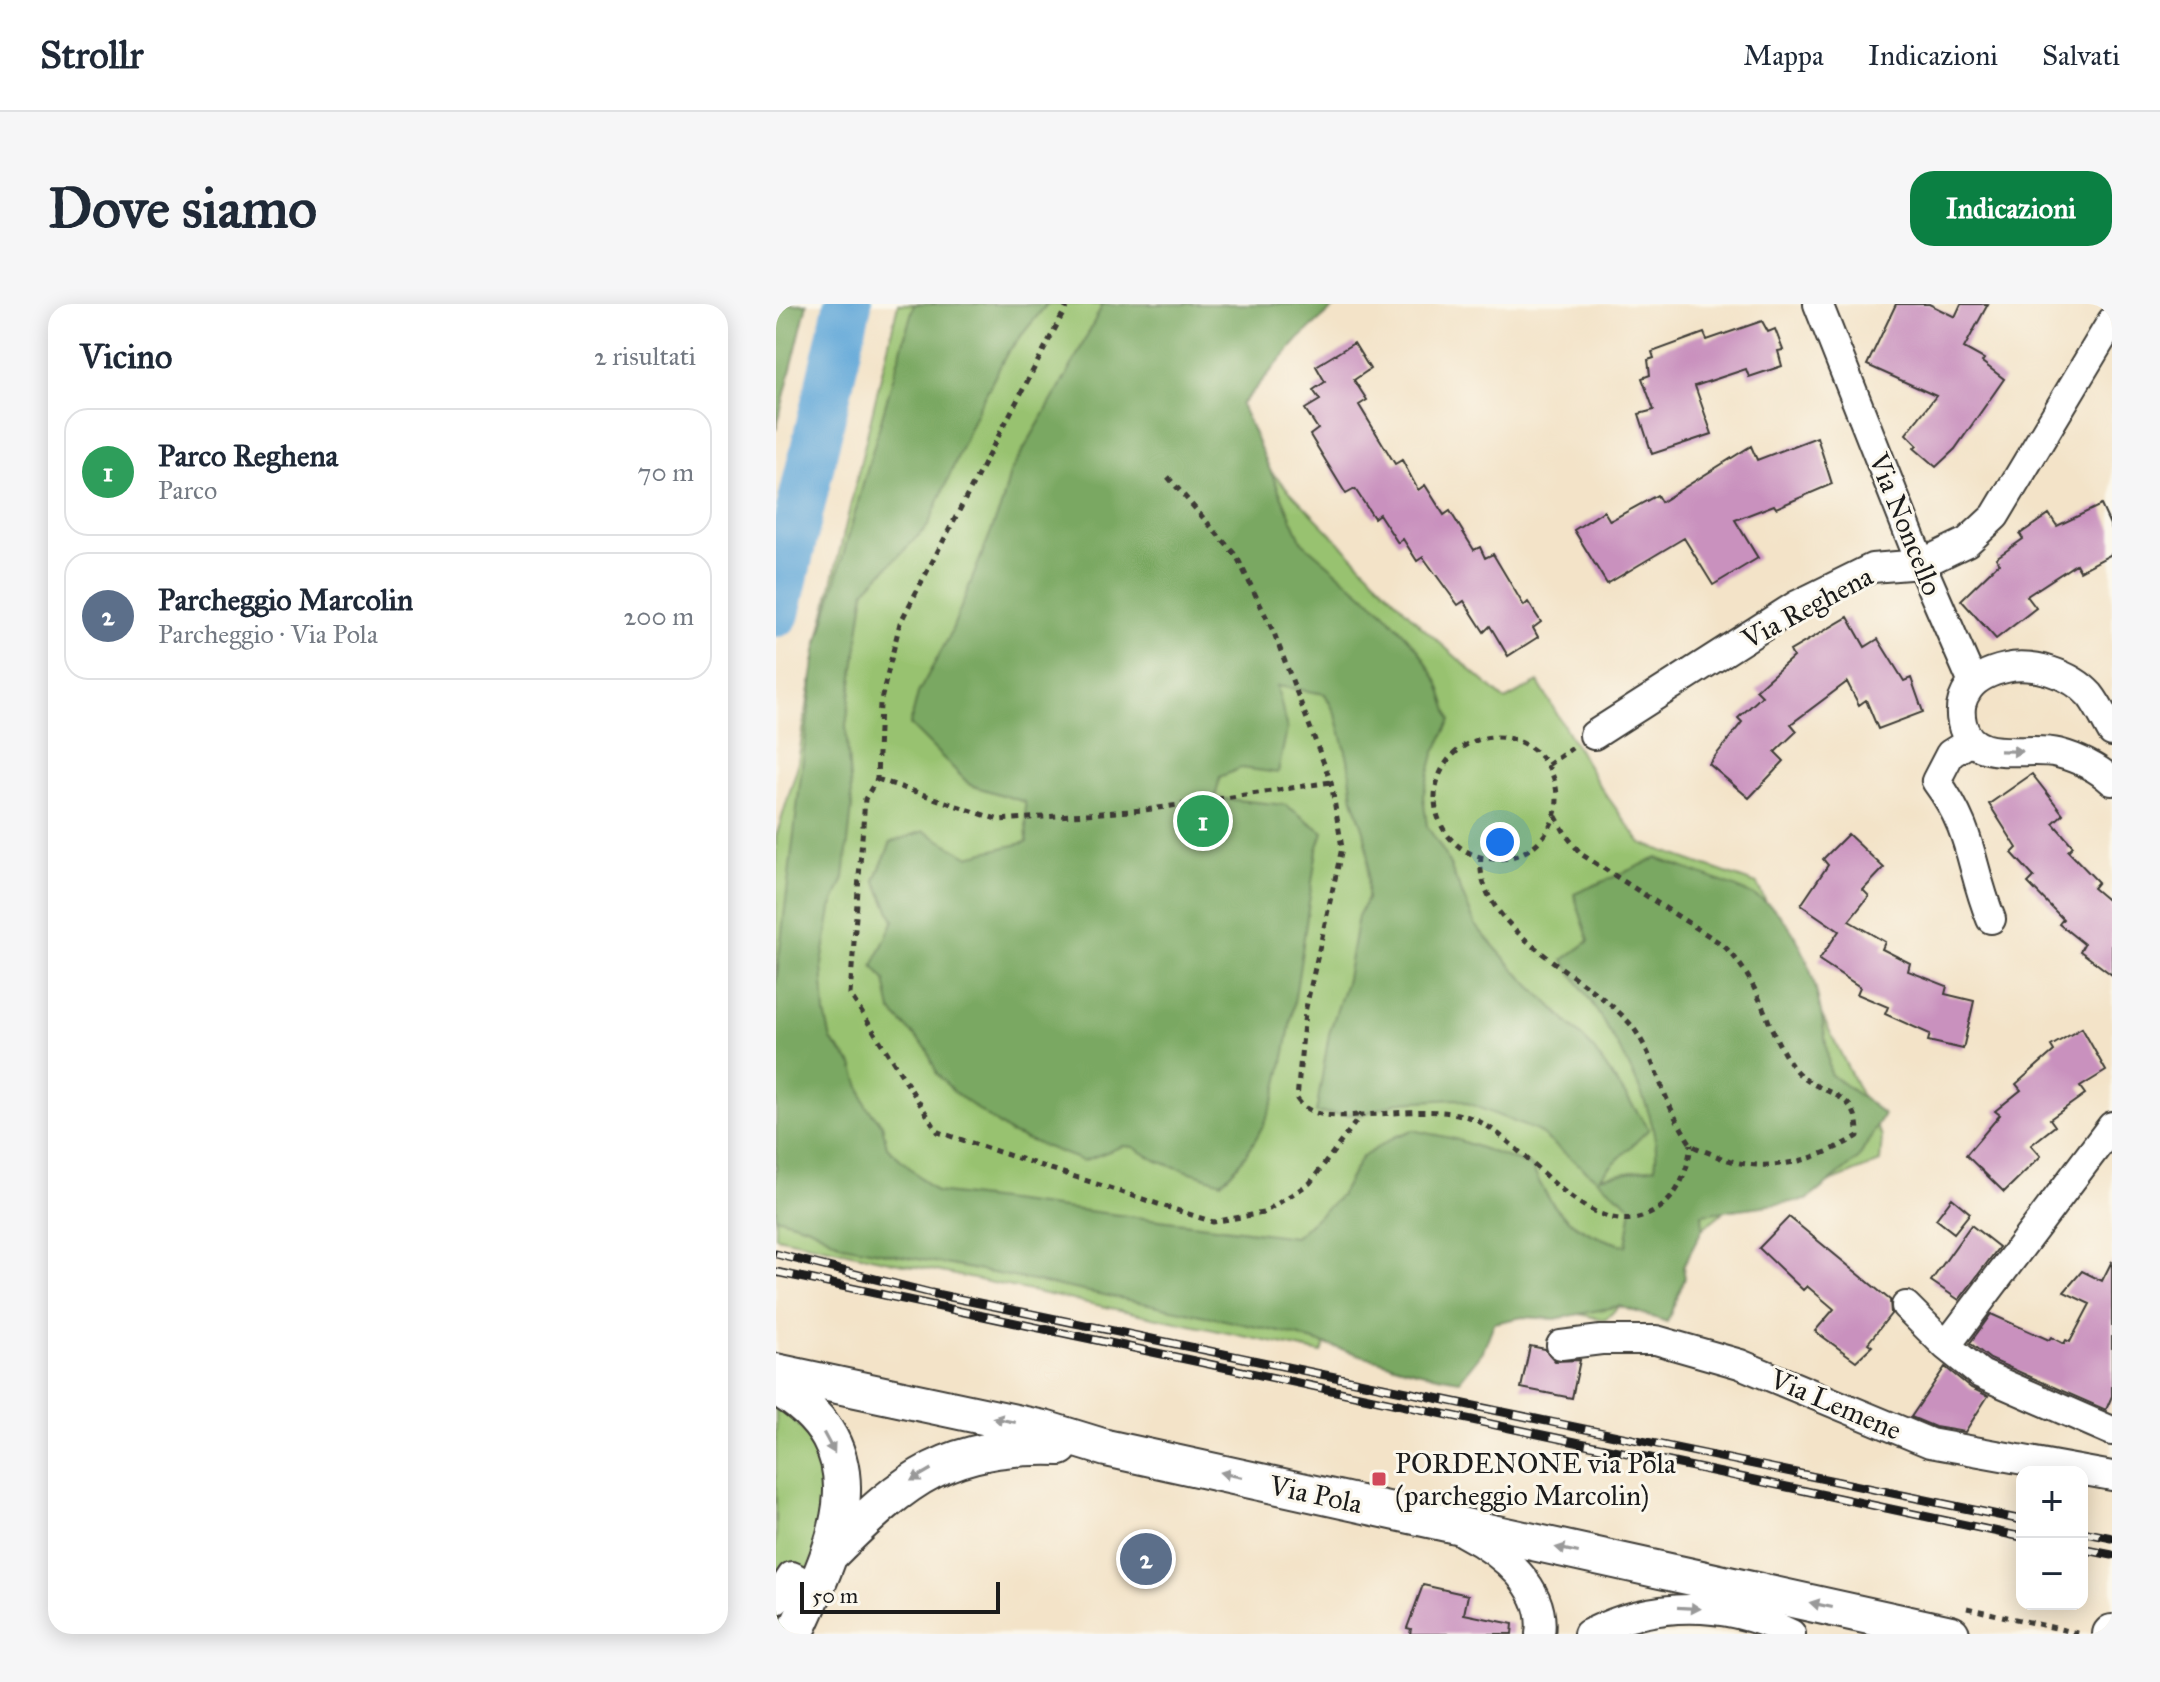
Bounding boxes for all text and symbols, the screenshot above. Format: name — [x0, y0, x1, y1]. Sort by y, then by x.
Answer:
text: Strollr — [40, 32, 143, 78]
text: Mappa — [1743, 38, 1824, 73]
text: Indicazioni — [1868, 38, 1998, 73]
text: Salvati — [2042, 38, 2120, 73]
button: Indicazioni — [1910, 171, 2112, 246]
text: Dove siamo — [48, 174, 317, 242]
text: Vicino — [80, 336, 172, 377]
text: 2 risultati — [594, 340, 696, 372]
text: Parco Reghena — [158, 438, 338, 474]
street label: Via Noncello — [1861, 447, 1950, 601]
text: 1 — [103, 456, 113, 488]
text: 70 m — [638, 456, 694, 488]
text: Parco — [158, 474, 217, 506]
street label: Via Reghena — [1735, 558, 1879, 657]
text: Parcheggio Marcolin — [158, 582, 413, 618]
text: 2 — [102, 600, 114, 632]
text: 200 m — [623, 600, 694, 632]
text: Parcheggio · Via Pola — [158, 618, 378, 650]
one-way arrow — [1998, 745, 2024, 757]
pin: 1 — [1177, 791, 1229, 851]
your location — [1480, 822, 1520, 862]
street label: Via Lemene — [1764, 1361, 1907, 1448]
one-way arrow — [991, 1413, 1016, 1426]
one-way arrow — [821, 1432, 835, 1454]
place label: PORDENONE via Pola (parcheggio Marcolin) — [1395, 1446, 1676, 1513]
map controls — [2016, 1466, 2088, 1610]
button: + — [2016, 1466, 2088, 1538]
street label: Via Pola — [1265, 1467, 1366, 1521]
one-way arrow — [910, 1468, 932, 1482]
one-way arrow — [1218, 1468, 1243, 1481]
marker: PORDENONE via Pola (parcheggio Marcolin) — [1370, 1470, 1388, 1488]
pin: 2 — [1120, 1529, 1172, 1589]
button: − — [2016, 1538, 2088, 1610]
one-way arrow — [1554, 1543, 1579, 1556]
scale bar — [800, 1578, 1000, 1614]
text: 50 m — [812, 1582, 858, 1609]
one-way arrow — [1808, 1598, 1833, 1611]
one-way arrow — [1677, 1602, 1702, 1615]

